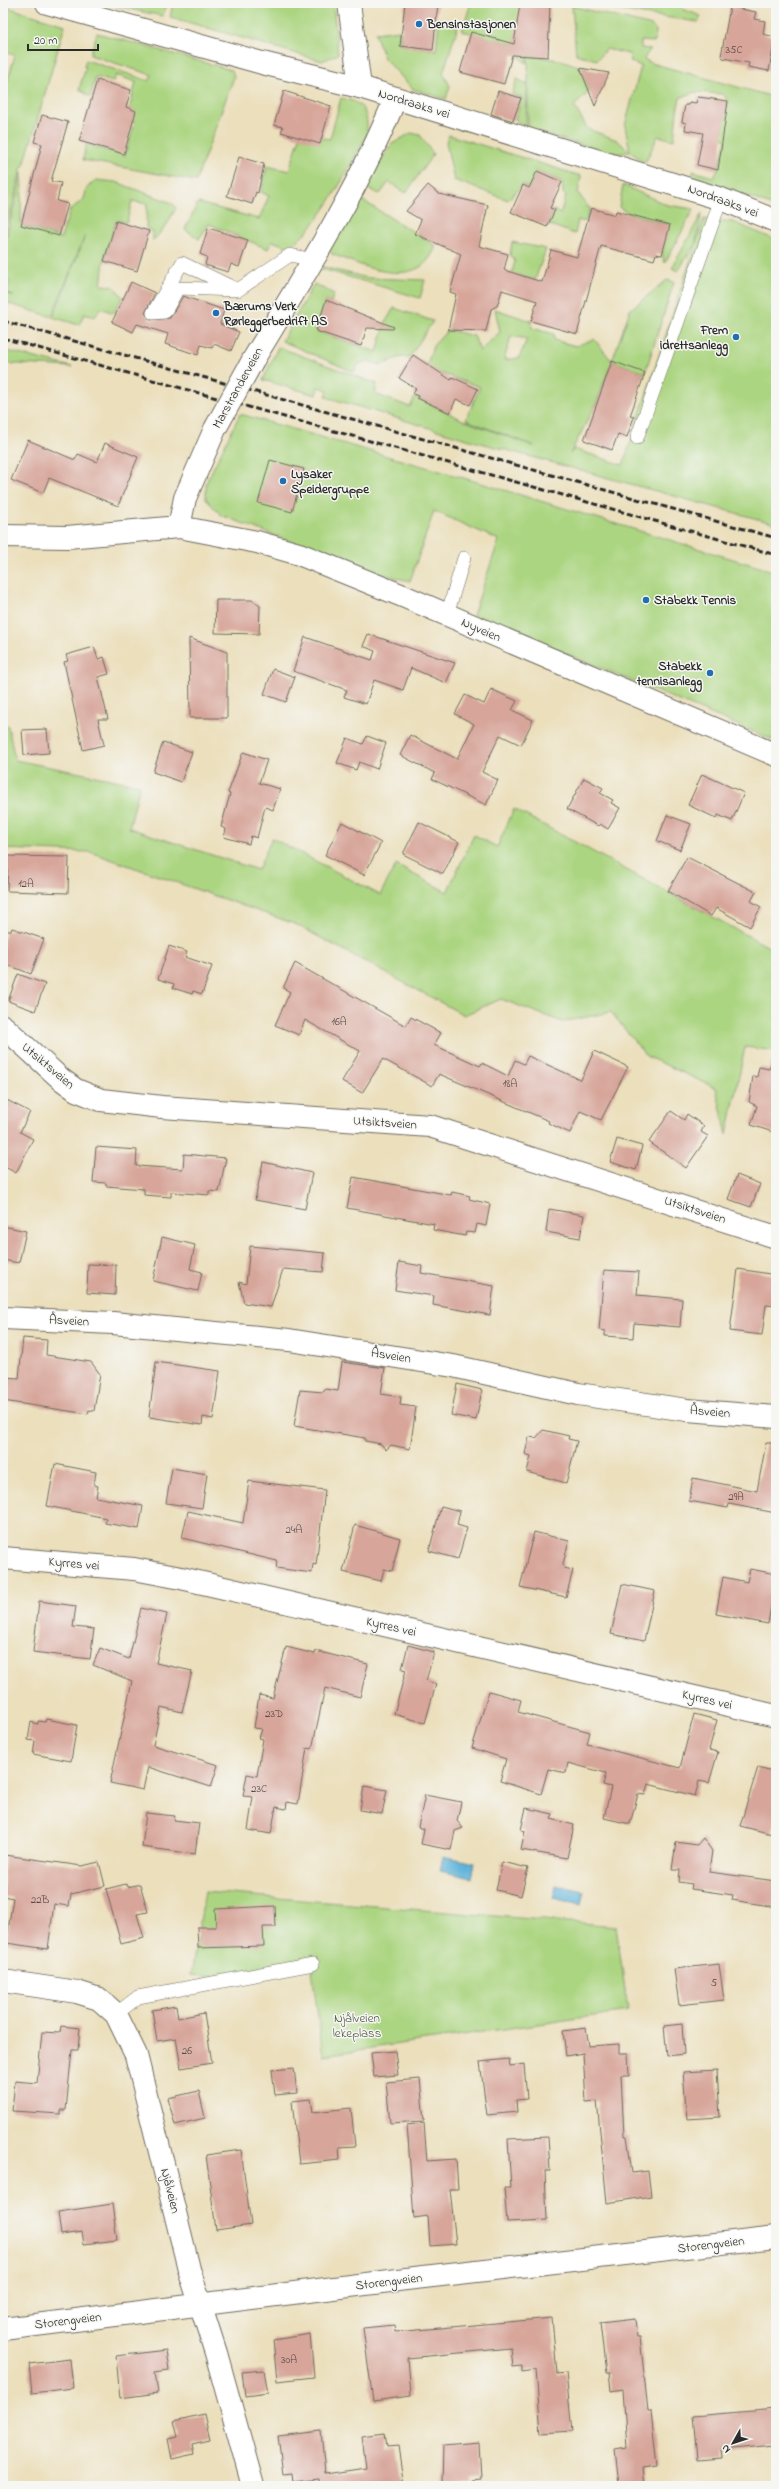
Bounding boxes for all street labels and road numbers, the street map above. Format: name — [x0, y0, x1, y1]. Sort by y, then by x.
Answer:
street label: Nordraaks vei — [376, 84, 452, 124]
street label: Nordraaks vei — [685, 179, 761, 223]
street label: Marstranderveien — [208, 344, 268, 432]
street label: Nyveien — [458, 613, 504, 648]
street label: Utsiktsveien — [17, 1038, 79, 1094]
street label: Utsiktsveien — [352, 1111, 418, 1135]
street label: Utsiktsveien — [662, 1191, 728, 1229]
street label: Åsveien — [48, 1310, 90, 1332]
street label: Åsveien — [370, 1343, 412, 1369]
street label: Åsveien — [689, 1401, 731, 1423]
street label: Kyrres vei — [48, 1552, 100, 1577]
street label: Kyrres vei — [364, 1612, 418, 1643]
street label: Kyrres vei — [680, 1685, 734, 1716]
street label: Njålveien — [155, 2166, 185, 2216]
street label: Storengveien — [676, 2231, 746, 2260]
street label: Storengveien — [354, 2268, 424, 2297]
street label: Storengveien — [33, 2307, 103, 2336]

